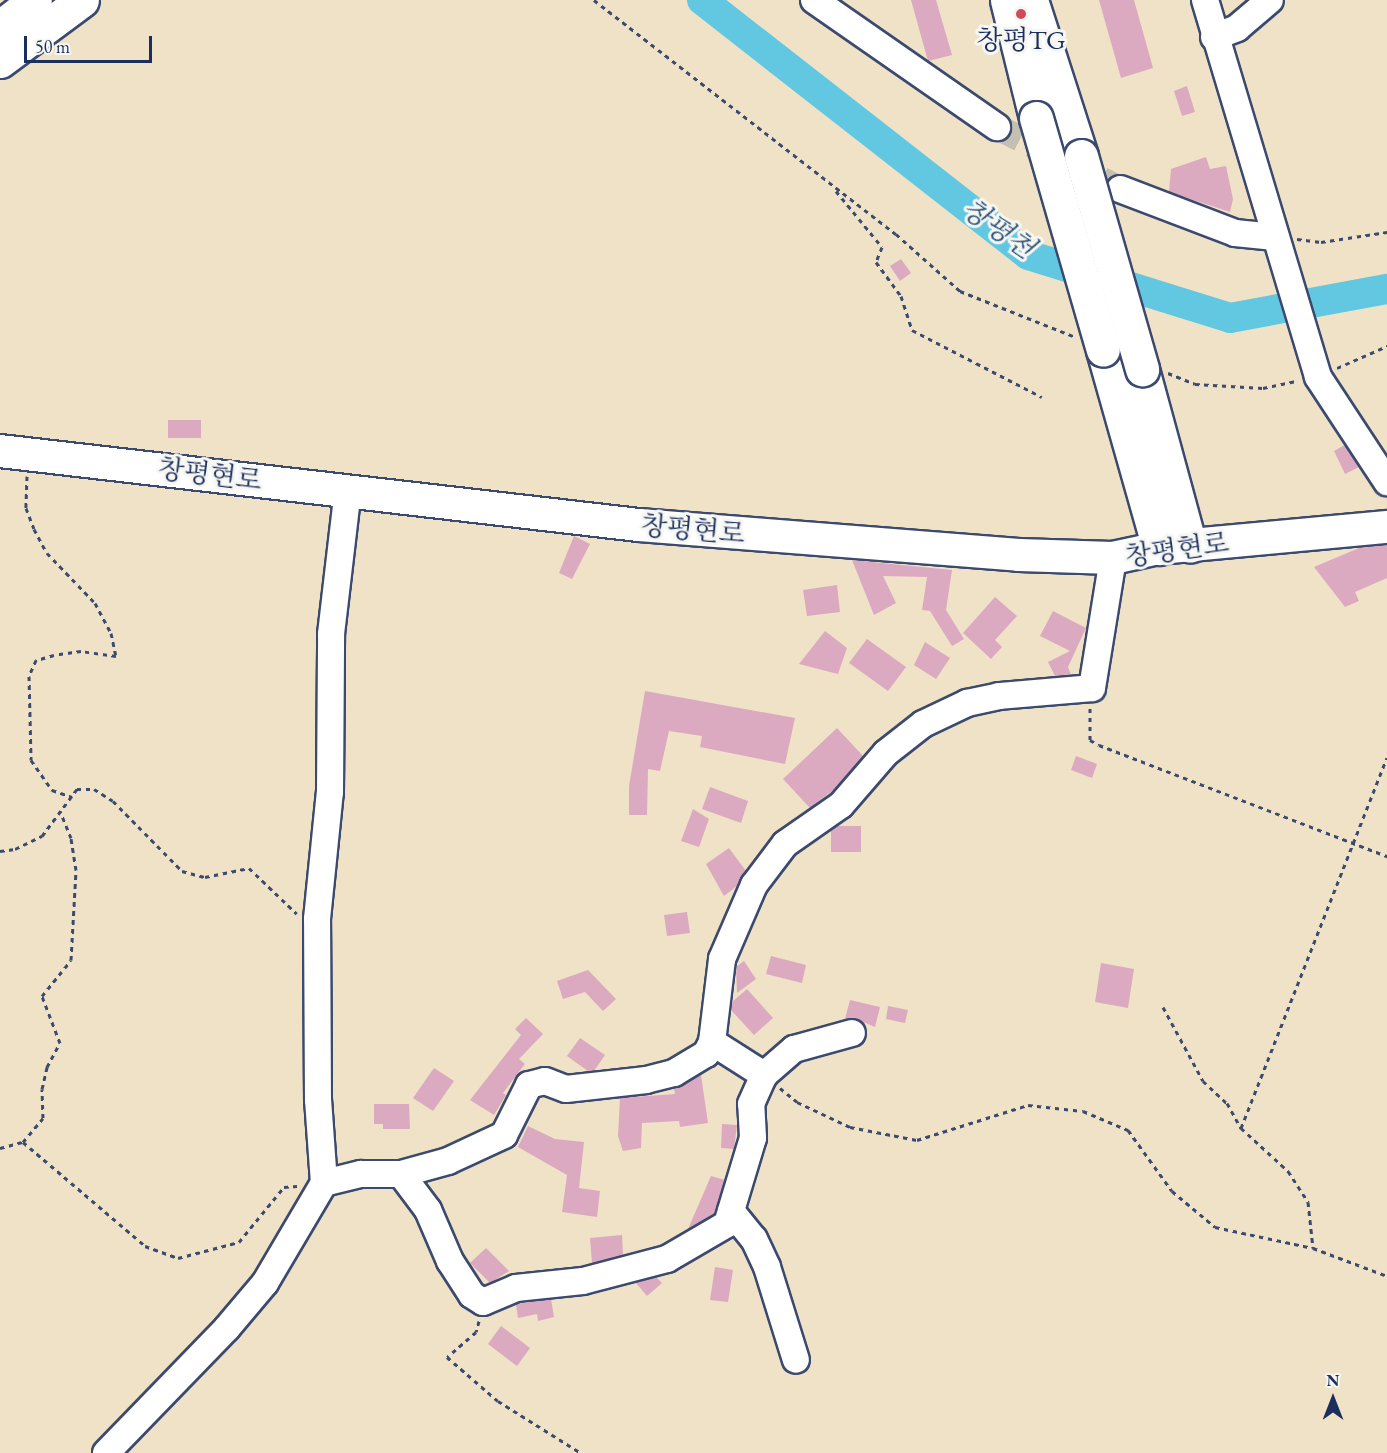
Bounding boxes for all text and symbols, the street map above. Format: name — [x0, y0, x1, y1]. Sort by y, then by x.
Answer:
marker: 창평TG — [1014, 7, 1028, 21]
scale bar — [27, 24, 154, 62]
place label: 창평TG — [976, 24, 1066, 56]
text: 50 m — [35, 35, 70, 58]
water label: 창평천 — [956, 191, 1042, 265]
street label: 창평현로 — [156, 452, 264, 496]
street label: 창평현로 — [640, 508, 746, 550]
street label: 창평현로 — [1123, 526, 1231, 572]
north arrow — [1303, 1369, 1363, 1429]
text: N — [1327, 1370, 1339, 1391]

